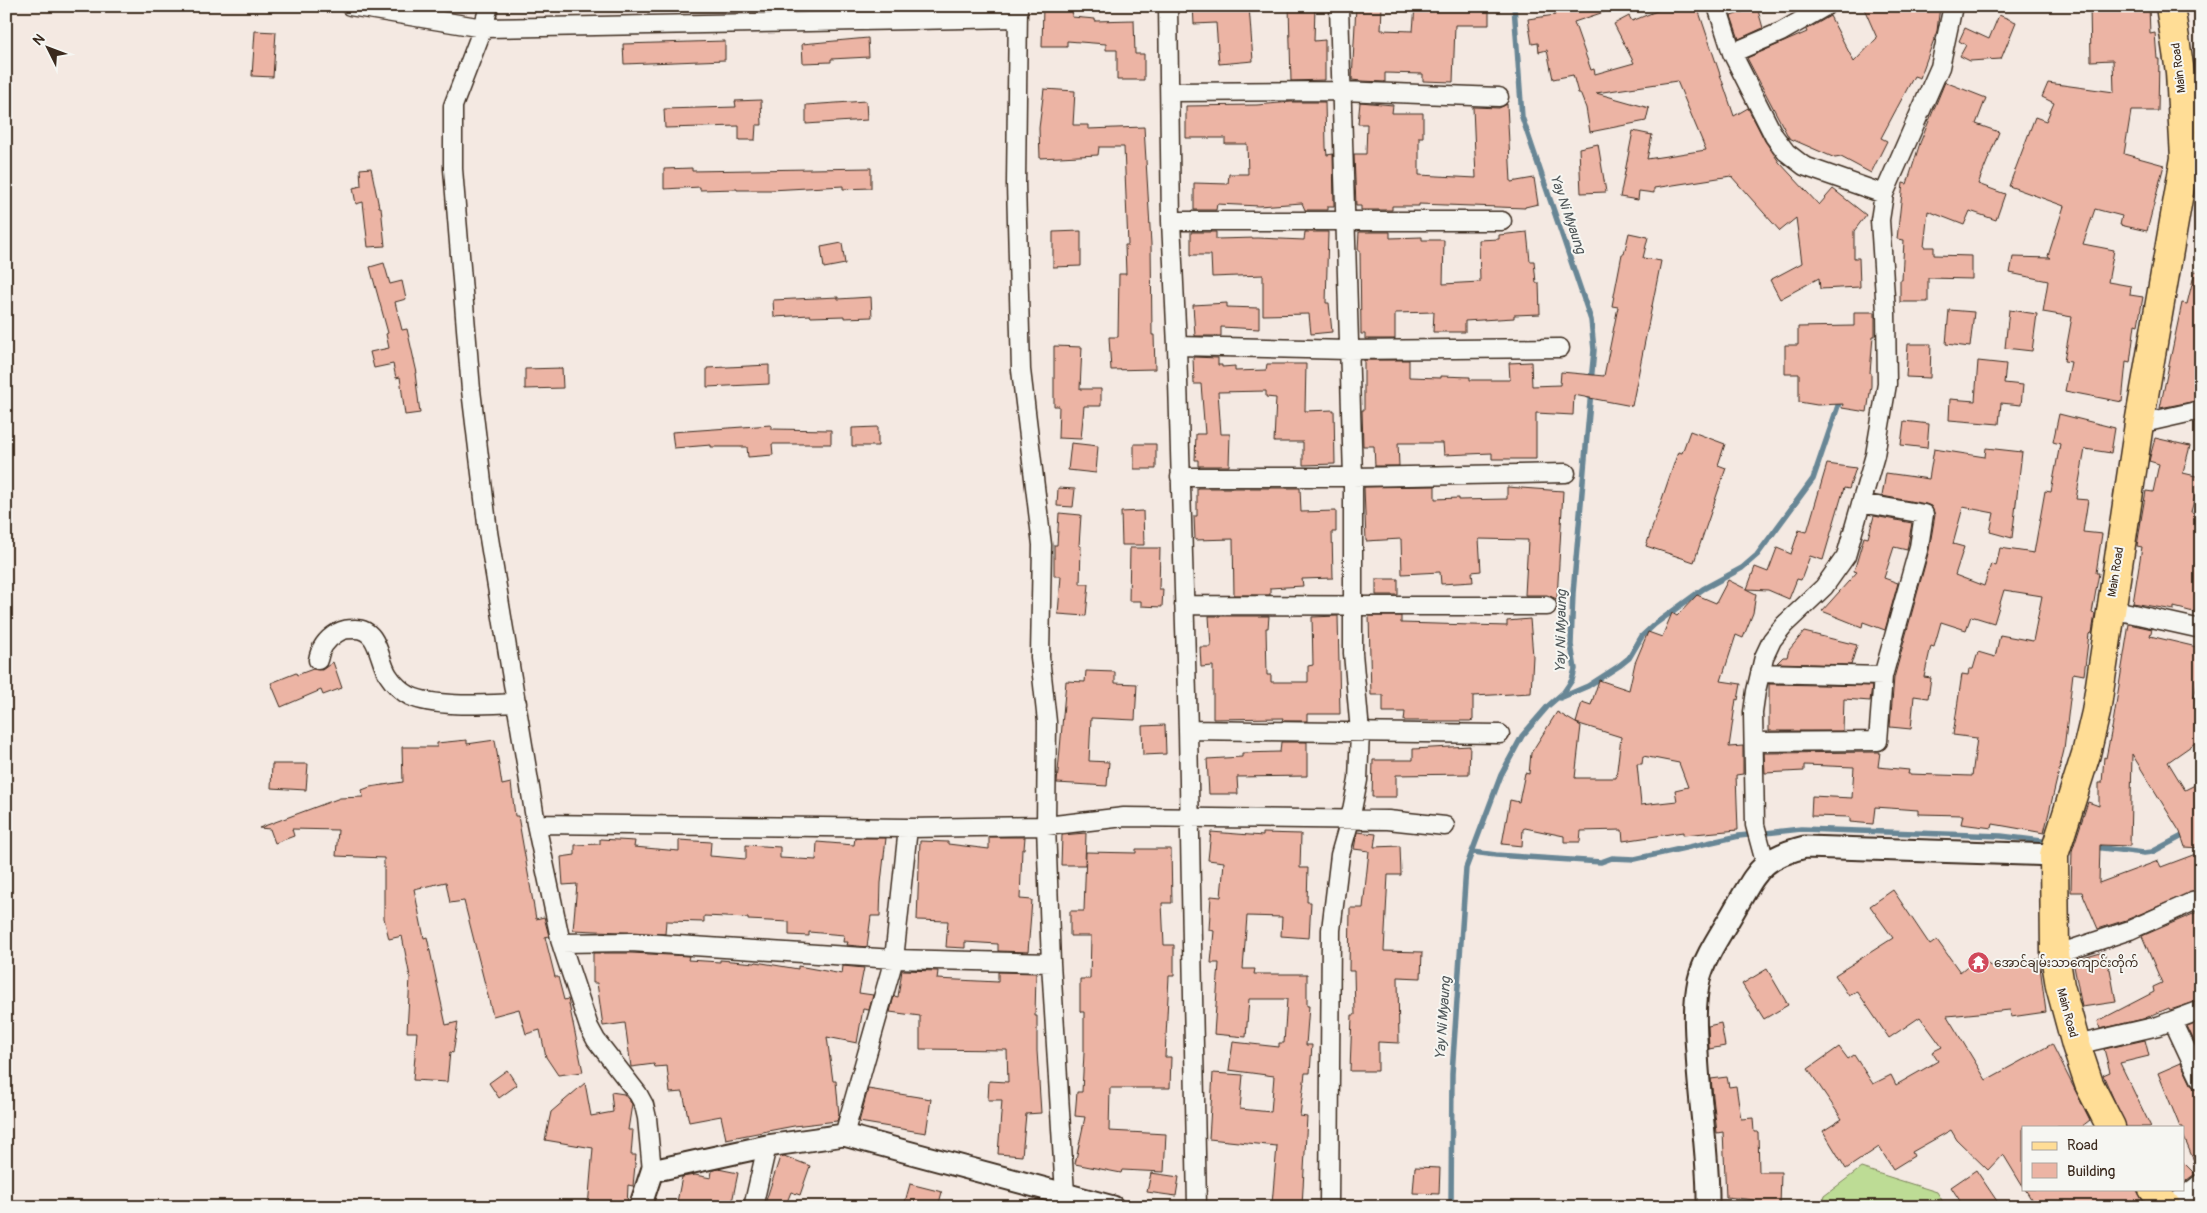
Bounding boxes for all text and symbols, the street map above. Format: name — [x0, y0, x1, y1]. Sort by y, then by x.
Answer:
north arrow — [22, 22, 72, 72]
text: N — [29, 30, 48, 49]
street label: Main Road — [2168, 42, 2190, 94]
water label: Yay Ni Myaung — [1547, 172, 1590, 257]
street label: Main Road — [2105, 546, 2127, 598]
water label: Yay Ni Myaung — [1552, 589, 1570, 672]
temple icon: အောင်ချမ်းသာကျောင်းတိုက် — [1966, 951, 1990, 975]
place label: အောင်ချမ်းသာကျောင်းတိုက် — [1994, 954, 2138, 973]
water label: Yay Ni Myaung — [1432, 975, 1454, 1060]
street label: Main Road — [2053, 987, 2081, 1039]
legend — [2022, 1126, 2184, 1190]
text: Road — [2067, 1136, 2098, 1155]
text: Building — [2067, 1162, 2115, 1181]

